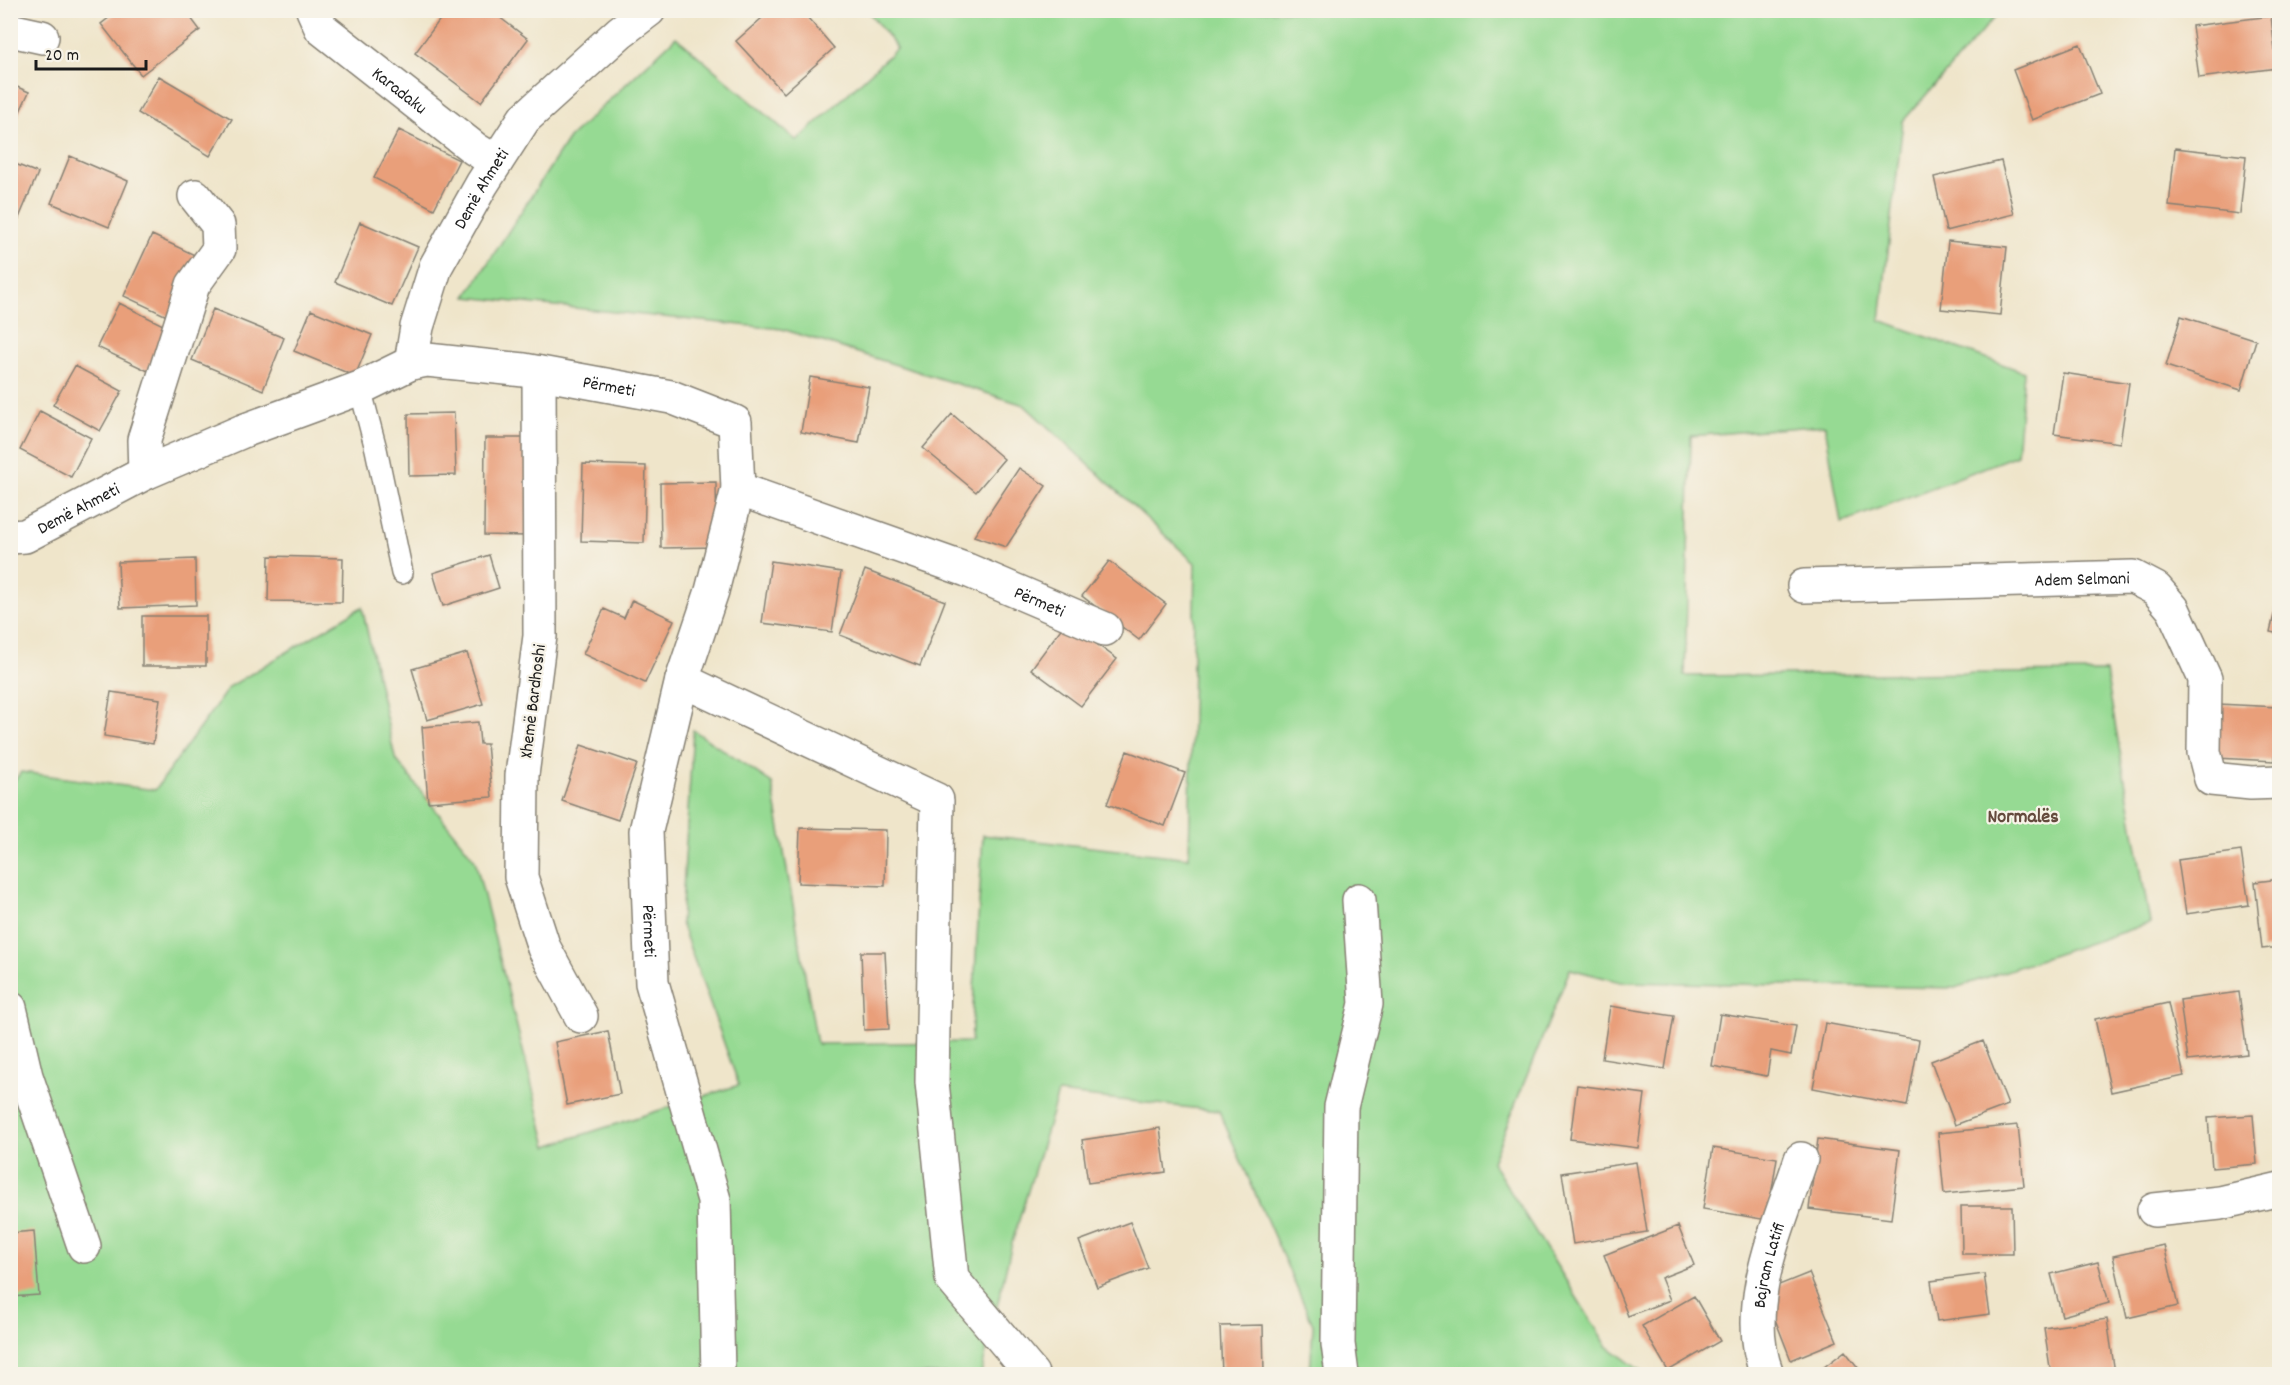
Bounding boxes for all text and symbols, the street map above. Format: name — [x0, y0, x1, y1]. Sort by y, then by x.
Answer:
scale bar — [36, 33, 146, 71]
text: 20 m — [45, 44, 79, 69]
street label: Karadaku — [365, 62, 431, 122]
street label: Demë Ahmeti — [449, 145, 517, 234]
street label: Përmeti — [580, 371, 637, 405]
street label: Demë Ahmeti — [34, 478, 125, 542]
street label: Adem Selmani — [2034, 567, 2130, 595]
street label: Përmeti — [1010, 582, 1068, 625]
street label: Xhemë Bardhoshi — [515, 643, 554, 760]
district label: Normalës — [1987, 804, 2059, 832]
street label: Përmeti — [634, 904, 661, 958]
street label: Bajram Latifi — [1749, 1220, 1793, 1309]

